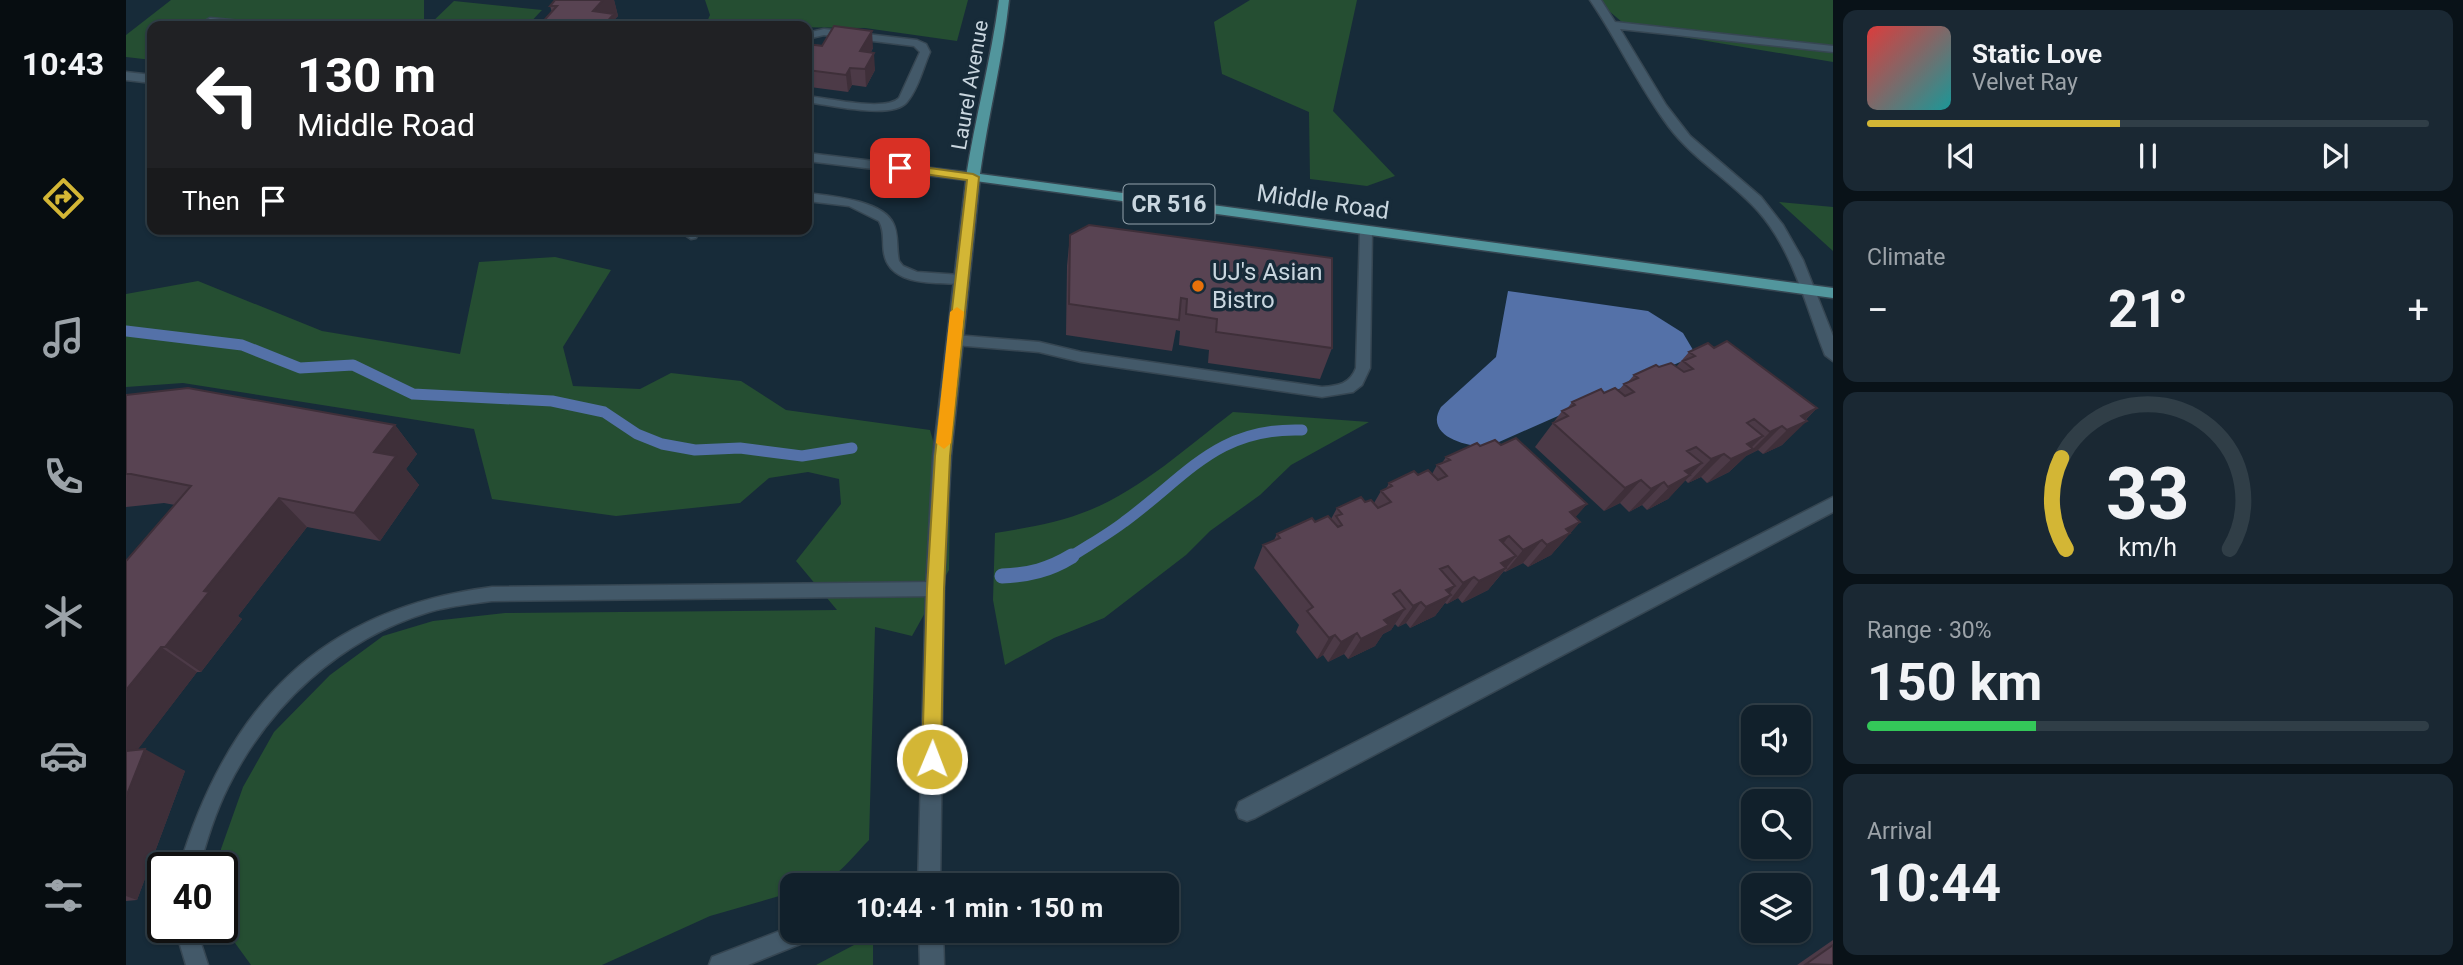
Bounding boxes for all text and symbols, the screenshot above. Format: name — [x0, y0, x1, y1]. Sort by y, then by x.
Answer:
street label: Laurel Avenue — [947, 18, 993, 152]
text: Static Love — [1972, 39, 2102, 69]
text: 10:43 — [22, 45, 104, 83]
text: 130 m — [297, 47, 436, 104]
icon: left — [182, 49, 273, 140]
text: Velvet Ray — [1972, 69, 2078, 96]
text: Middle Road — [297, 106, 475, 144]
icon: previous — [1942, 137, 1980, 175]
icon: pause — [2129, 137, 2167, 175]
icon: next — [2316, 137, 2354, 175]
pin — [870, 138, 930, 198]
icon: arrive — [881, 149, 919, 187]
icon: directions — [39, 174, 88, 223]
street label: Middle Road — [1255, 179, 1391, 225]
icon: arrive — [254, 182, 292, 220]
road number: CR 516 — [1124, 184, 1214, 224]
text: Then — [182, 186, 240, 216]
text: Climate — [1867, 244, 1946, 271]
place label: UJ's Asian Bistro — [1212, 258, 1323, 314]
marker: UJ's Asian Bistro — [1190, 278, 1206, 294]
text: 21° — [2108, 279, 2188, 340]
text: − — [1867, 288, 1889, 332]
text: + — [2407, 288, 2429, 332]
icon: music — [39, 313, 88, 362]
text: 33 — [2106, 451, 2190, 537]
icon: phone — [39, 452, 88, 501]
text: km/h — [2119, 532, 2177, 561]
icon: climate — [39, 592, 88, 641]
text: Range · 30% — [1867, 617, 1992, 644]
text: 150 km — [1867, 652, 2042, 713]
map controls — [1741, 705, 1811, 943]
button: sound — [1741, 705, 1811, 775]
position arrow — [895, 722, 969, 796]
icon: car — [39, 731, 88, 780]
button: search — [1741, 789, 1811, 859]
text: Arrival — [1867, 818, 1932, 845]
speed limit sign: 40 — [147, 852, 238, 943]
text: 10:44 — [1867, 853, 2001, 914]
icon: filters — [39, 871, 88, 920]
button: layers — [1741, 873, 1811, 943]
text: 10:44 · 1 min · 150 m — [856, 893, 1103, 923]

